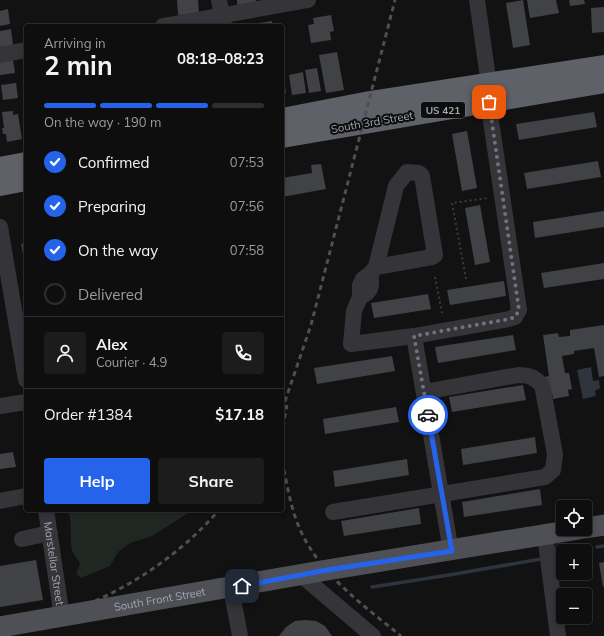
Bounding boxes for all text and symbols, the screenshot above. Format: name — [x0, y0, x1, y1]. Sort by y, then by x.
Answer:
text: Arriving in — [44, 35, 106, 51]
text: 2 min — [44, 49, 113, 82]
text: 08:18–08:23 — [177, 49, 264, 68]
pin — [472, 85, 506, 119]
icon: bag — [478, 91, 500, 113]
road number: US 421 — [421, 102, 465, 118]
street label: South 3rd Street — [330, 108, 414, 136]
text: On the way · 190 m — [44, 114, 161, 130]
icon: check — [44, 151, 66, 173]
text: Confirmed — [78, 153, 149, 172]
text: 07:53 — [230, 154, 264, 170]
icon: check — [44, 195, 66, 217]
text: Preparing — [78, 197, 146, 216]
text: 07:56 — [230, 198, 264, 214]
icon: check — [44, 239, 66, 261]
text: On the way — [78, 241, 158, 260]
text: 07:58 — [230, 242, 264, 258]
text: Delivered — [78, 285, 143, 304]
button: person — [44, 332, 86, 374]
button: phone — [222, 332, 264, 374]
text: Alex — [96, 335, 128, 354]
text: Courier · 4.9 — [96, 354, 167, 370]
courier — [408, 395, 448, 435]
icon: car — [417, 404, 439, 426]
text: Order #1384 — [44, 405, 132, 424]
text: $17.18 — [215, 405, 264, 424]
button: Help — [44, 458, 150, 504]
button: Share — [158, 458, 264, 504]
map controls — [556, 500, 592, 624]
button: locate — [556, 500, 592, 536]
street label: Marstellar Street — [41, 521, 67, 606]
button: + — [556, 544, 592, 580]
pin — [225, 569, 259, 603]
icon: home — [231, 575, 253, 597]
street label: South Front Street — [113, 584, 207, 614]
button: − — [556, 588, 592, 624]

